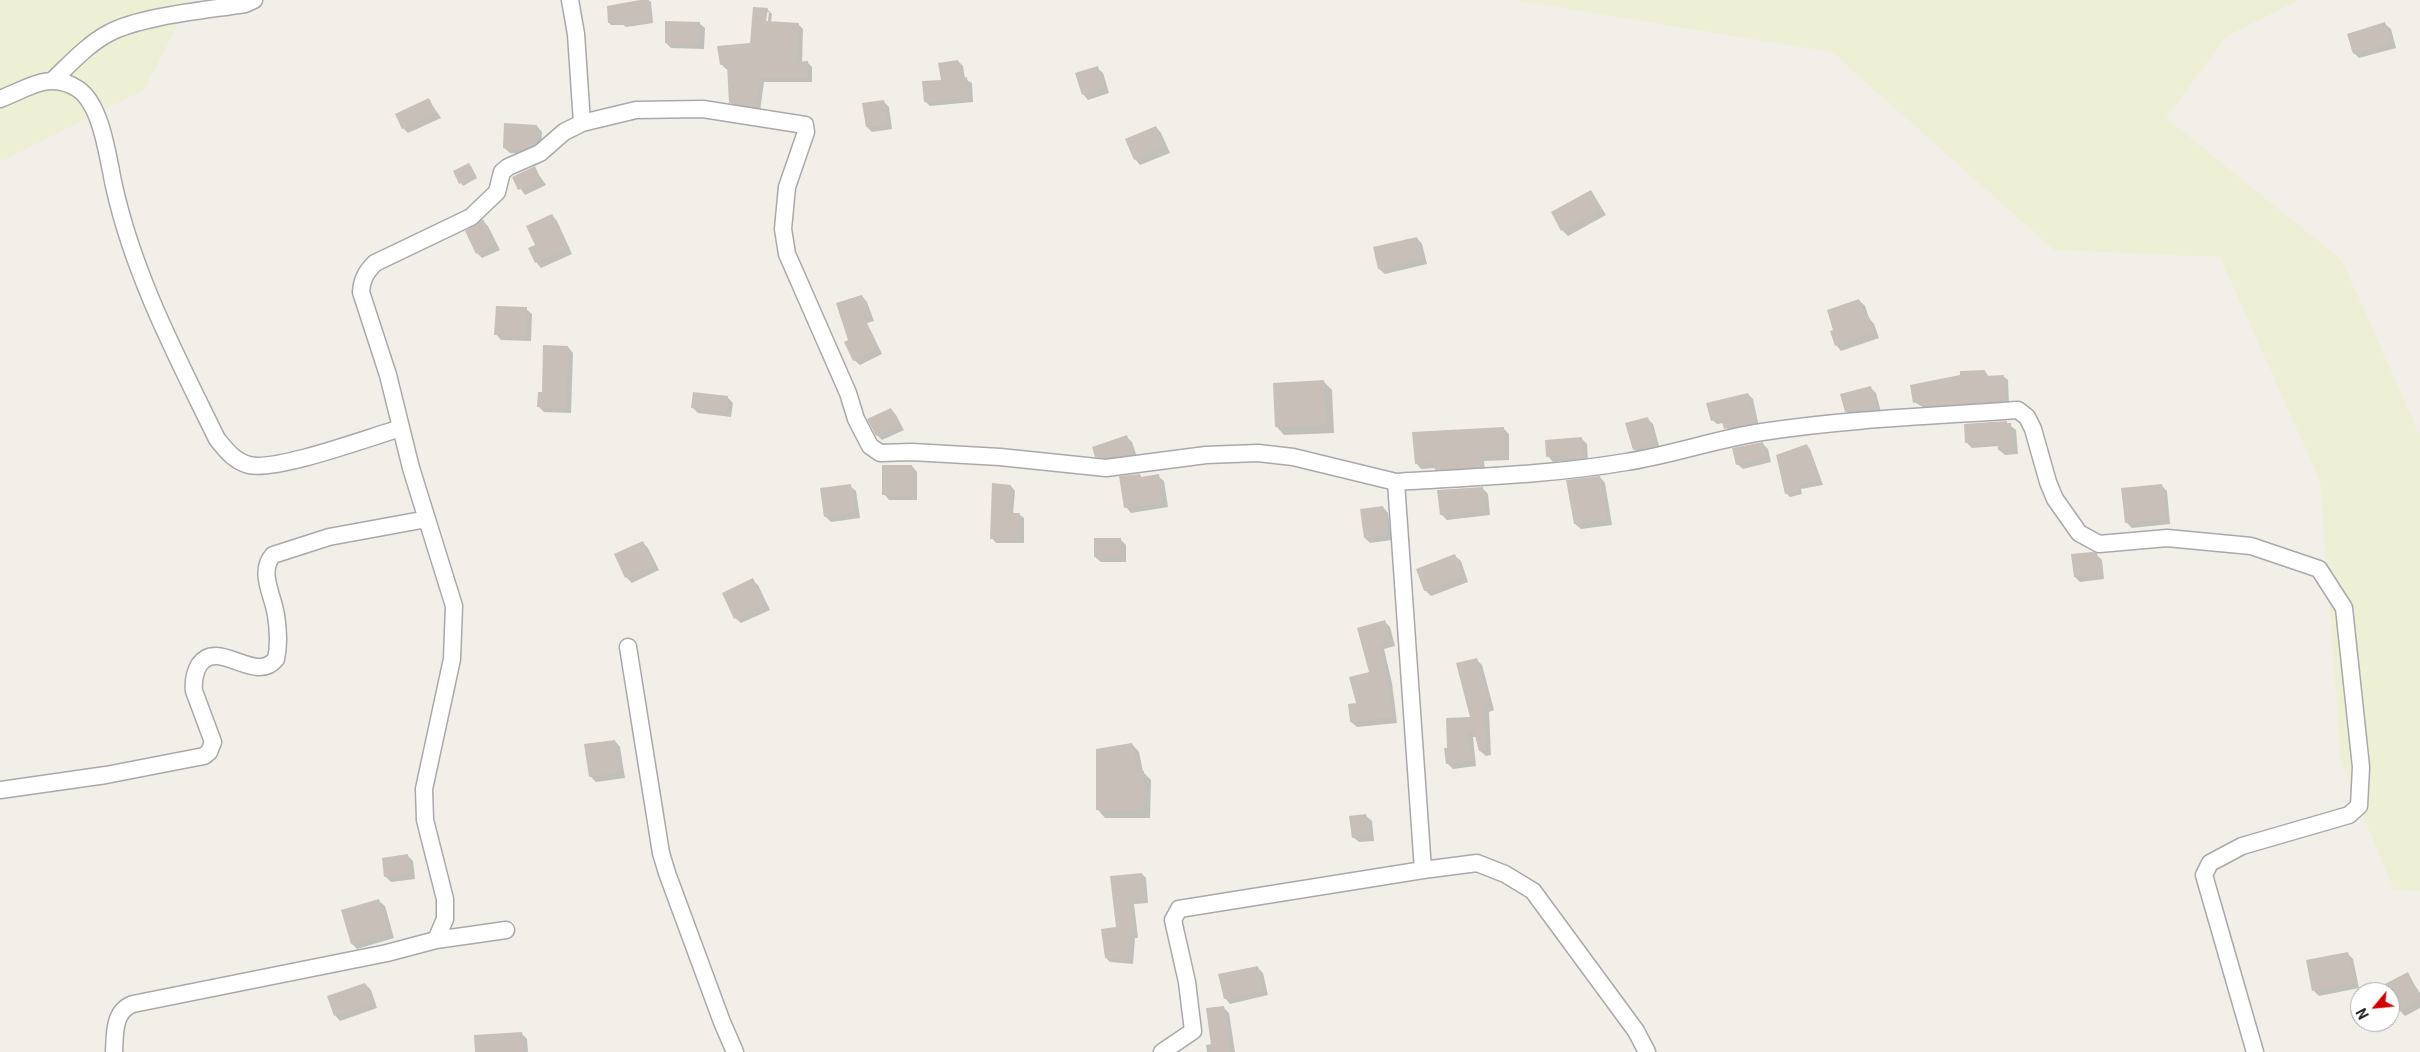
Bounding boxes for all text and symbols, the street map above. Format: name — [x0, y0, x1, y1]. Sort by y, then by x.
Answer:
north arrow — [2350, 982, 2400, 1032]
text: N — [2353, 1005, 2372, 1022]

